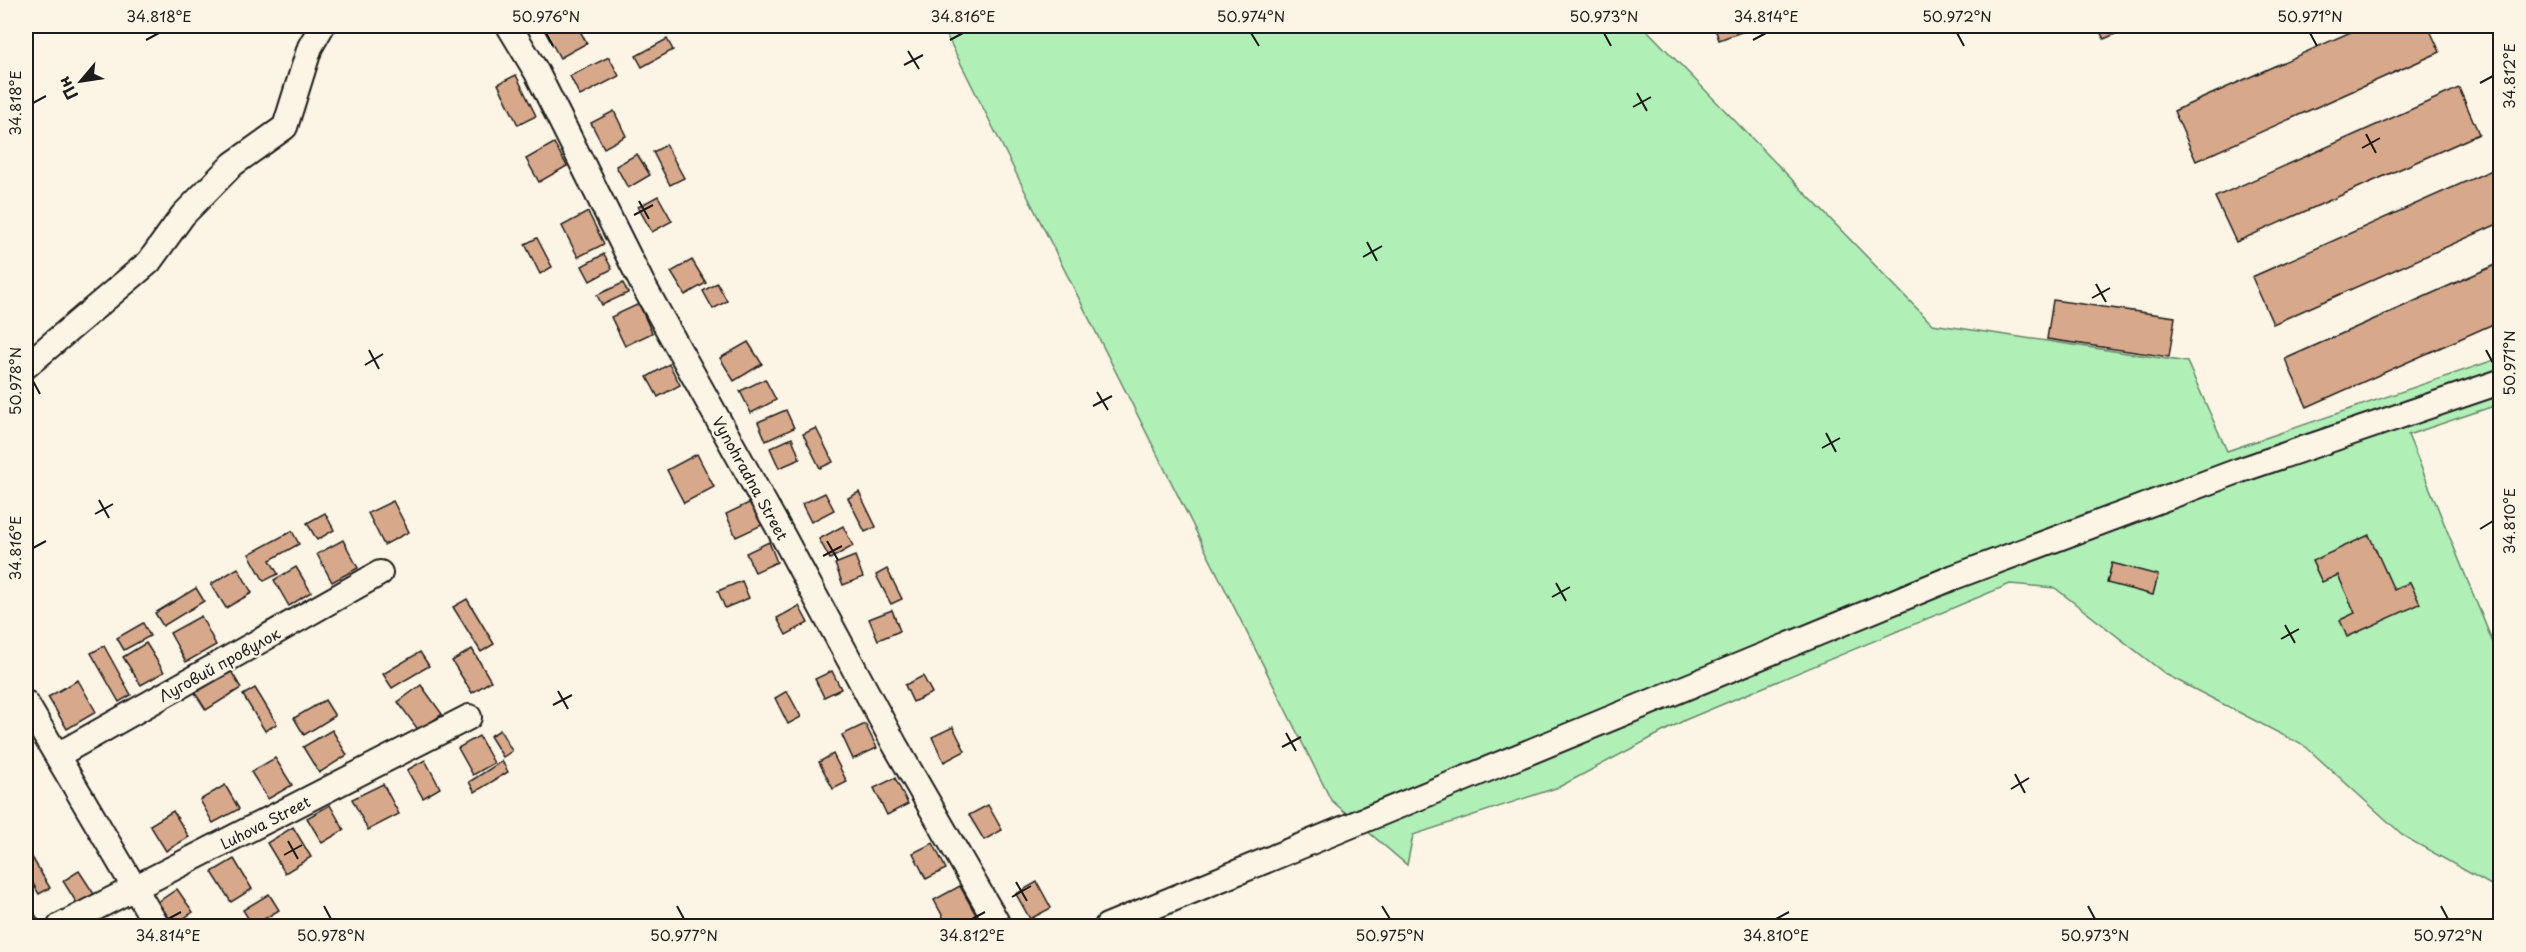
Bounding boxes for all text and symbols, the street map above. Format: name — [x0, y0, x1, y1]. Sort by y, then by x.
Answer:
text: 34.818°E — [126, 4, 192, 27]
text: 50.976°N — [512, 4, 580, 27]
text: 34.816°E — [931, 4, 995, 27]
text: 50.974°N — [1217, 4, 1285, 27]
text: 50.973°N — [1570, 4, 1638, 27]
text: 34.814°E — [1733, 4, 1799, 27]
text: 50.972°N — [1922, 4, 1992, 27]
text: 50.971°N — [2277, 4, 2343, 27]
text: 34.812°E — [2497, 43, 2520, 109]
north arrow — [51, 51, 111, 111]
text: 34.818°E — [3, 70, 26, 136]
text: Пн — [51, 73, 83, 105]
text: 50.971°N — [2497, 330, 2520, 396]
text: 50.978°N — [3, 347, 26, 415]
street label: Vynohradna Street — [707, 412, 795, 544]
text: 34.810°E — [2497, 488, 2520, 554]
text: 34.816°E — [3, 516, 26, 580]
street label: Луговий провулок — [154, 621, 284, 707]
street label: Luhova Street — [216, 789, 314, 855]
text: 34.814°E — [135, 923, 201, 946]
text: 50.978°N — [297, 923, 365, 946]
text: 50.977°N — [650, 923, 718, 946]
text: 34.812°E — [939, 923, 1005, 946]
text: 50.975°N — [1355, 923, 1425, 946]
text: 34.810°E — [1743, 923, 1809, 946]
text: 50.973°N — [2061, 923, 2129, 946]
text: 50.972°N — [2413, 923, 2483, 946]

